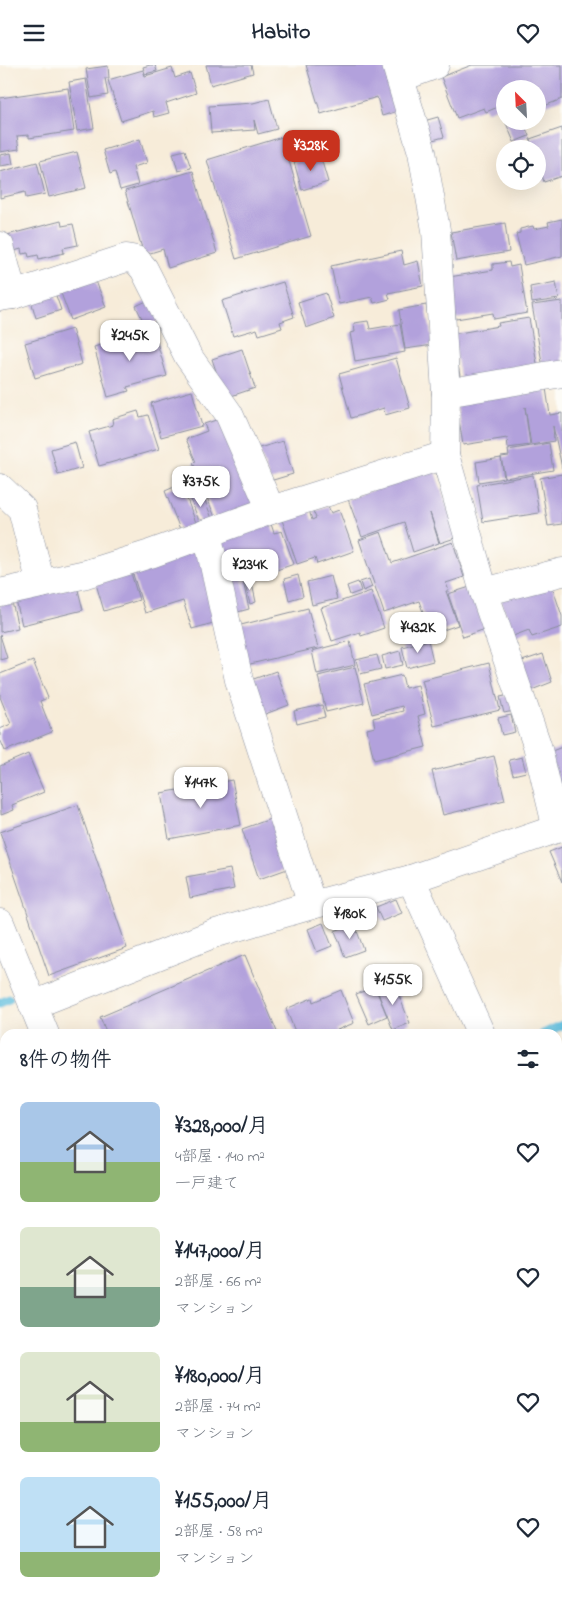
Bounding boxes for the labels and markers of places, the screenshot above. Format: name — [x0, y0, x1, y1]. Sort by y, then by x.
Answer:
pin: ¥328K — [276, 129, 346, 172]
pin: ¥245K — [95, 319, 165, 362]
pin: ¥375K — [166, 465, 236, 508]
pin: ¥234K — [215, 549, 285, 591]
pin: ¥432K — [383, 611, 453, 654]
pin: ¥147K — [166, 767, 236, 809]
pin: ¥180K — [315, 897, 385, 940]
pin: ¥155K — [358, 963, 428, 1006]

